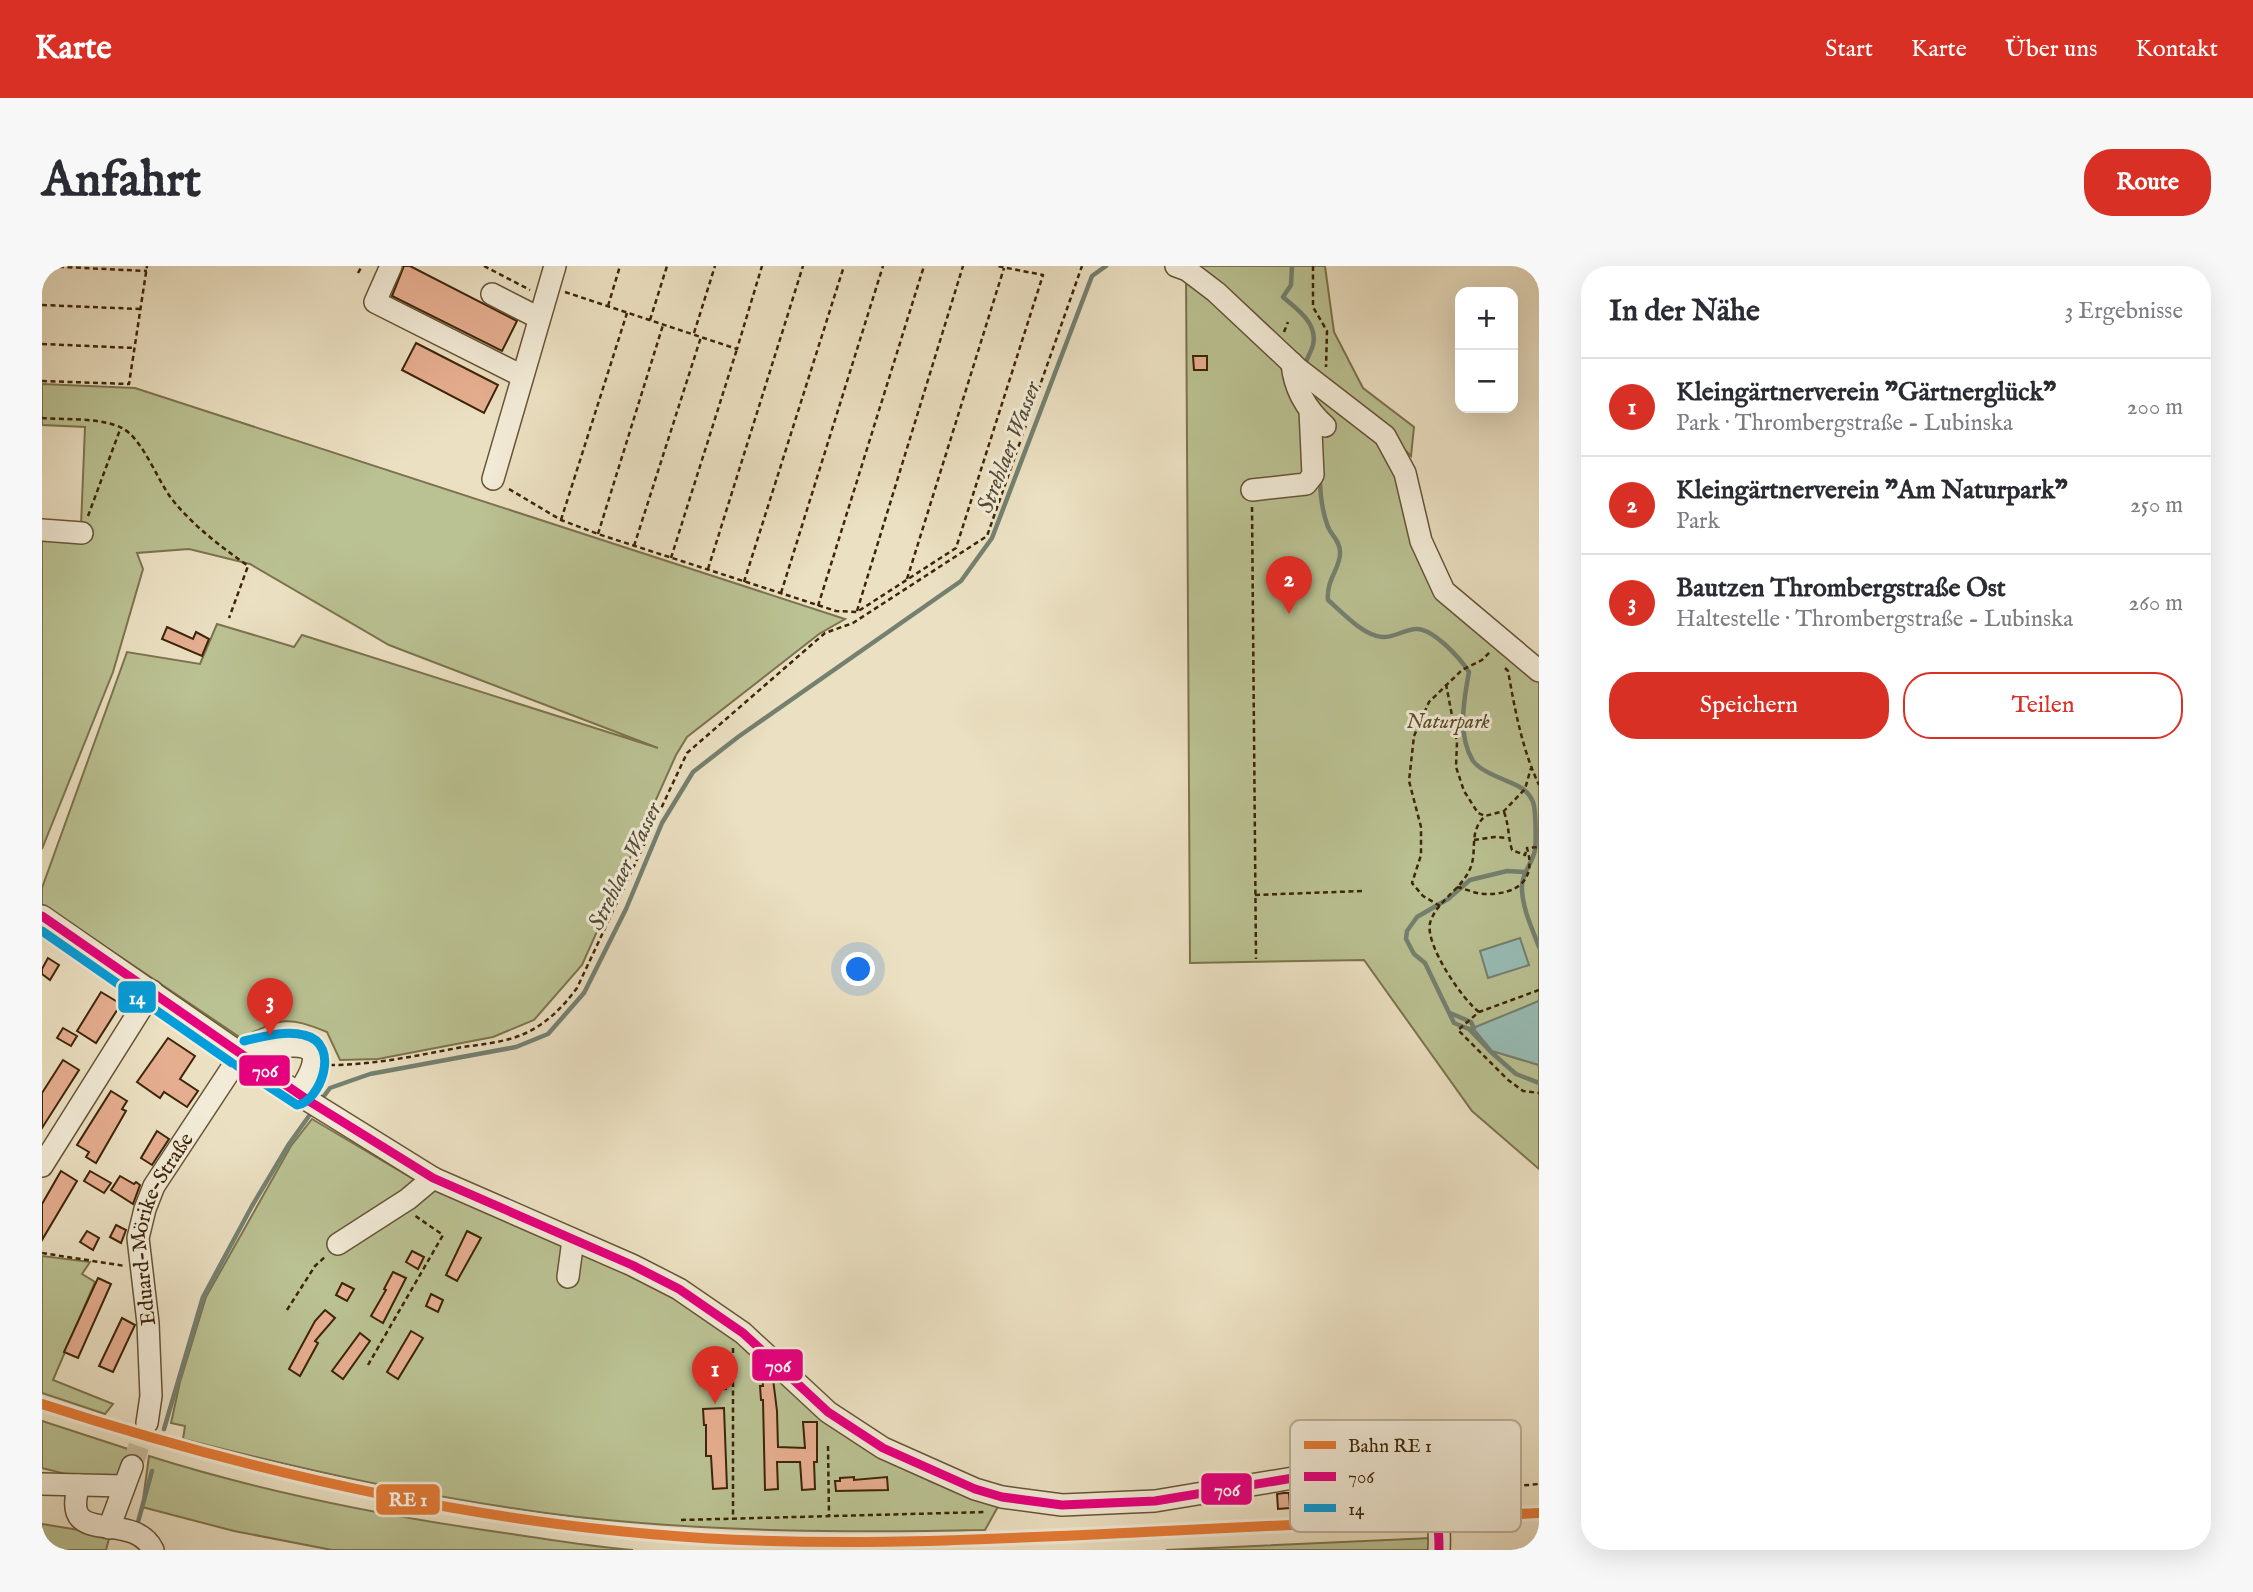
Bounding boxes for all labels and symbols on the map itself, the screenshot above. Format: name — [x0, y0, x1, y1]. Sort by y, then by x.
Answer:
water label: Strehlaer Wasser — [971, 377, 1048, 517]
pin: 2 — [1266, 556, 1312, 614]
park label: Naturpark — [1406, 709, 1490, 736]
water label: Strehlaer Wasser — [582, 797, 669, 935]
your location — [841, 952, 875, 986]
pin: 3 — [247, 978, 293, 1036]
line badge: 14 — [117, 980, 157, 1014]
text: 14 — [129, 987, 146, 1011]
line badge: 706 — [238, 1054, 291, 1087]
text: 706 — [252, 1060, 279, 1084]
street label: Eduard-Mörike-Straße — [125, 1128, 201, 1327]
pin: 1 — [692, 1346, 738, 1404]
line badge: 706 — [751, 1348, 804, 1382]
text: 706 — [765, 1355, 792, 1379]
legend — [1290, 1420, 1521, 1532]
text: Bahn RE 1 — [1348, 1435, 1432, 1459]
text: 706 — [1348, 1466, 1375, 1490]
line badge: 706 — [1200, 1472, 1253, 1506]
text: 706 — [1214, 1479, 1241, 1503]
line badge: RE 1 — [375, 1483, 441, 1516]
text: RE 1 — [389, 1489, 427, 1513]
text: 14 — [1348, 1498, 1365, 1522]

